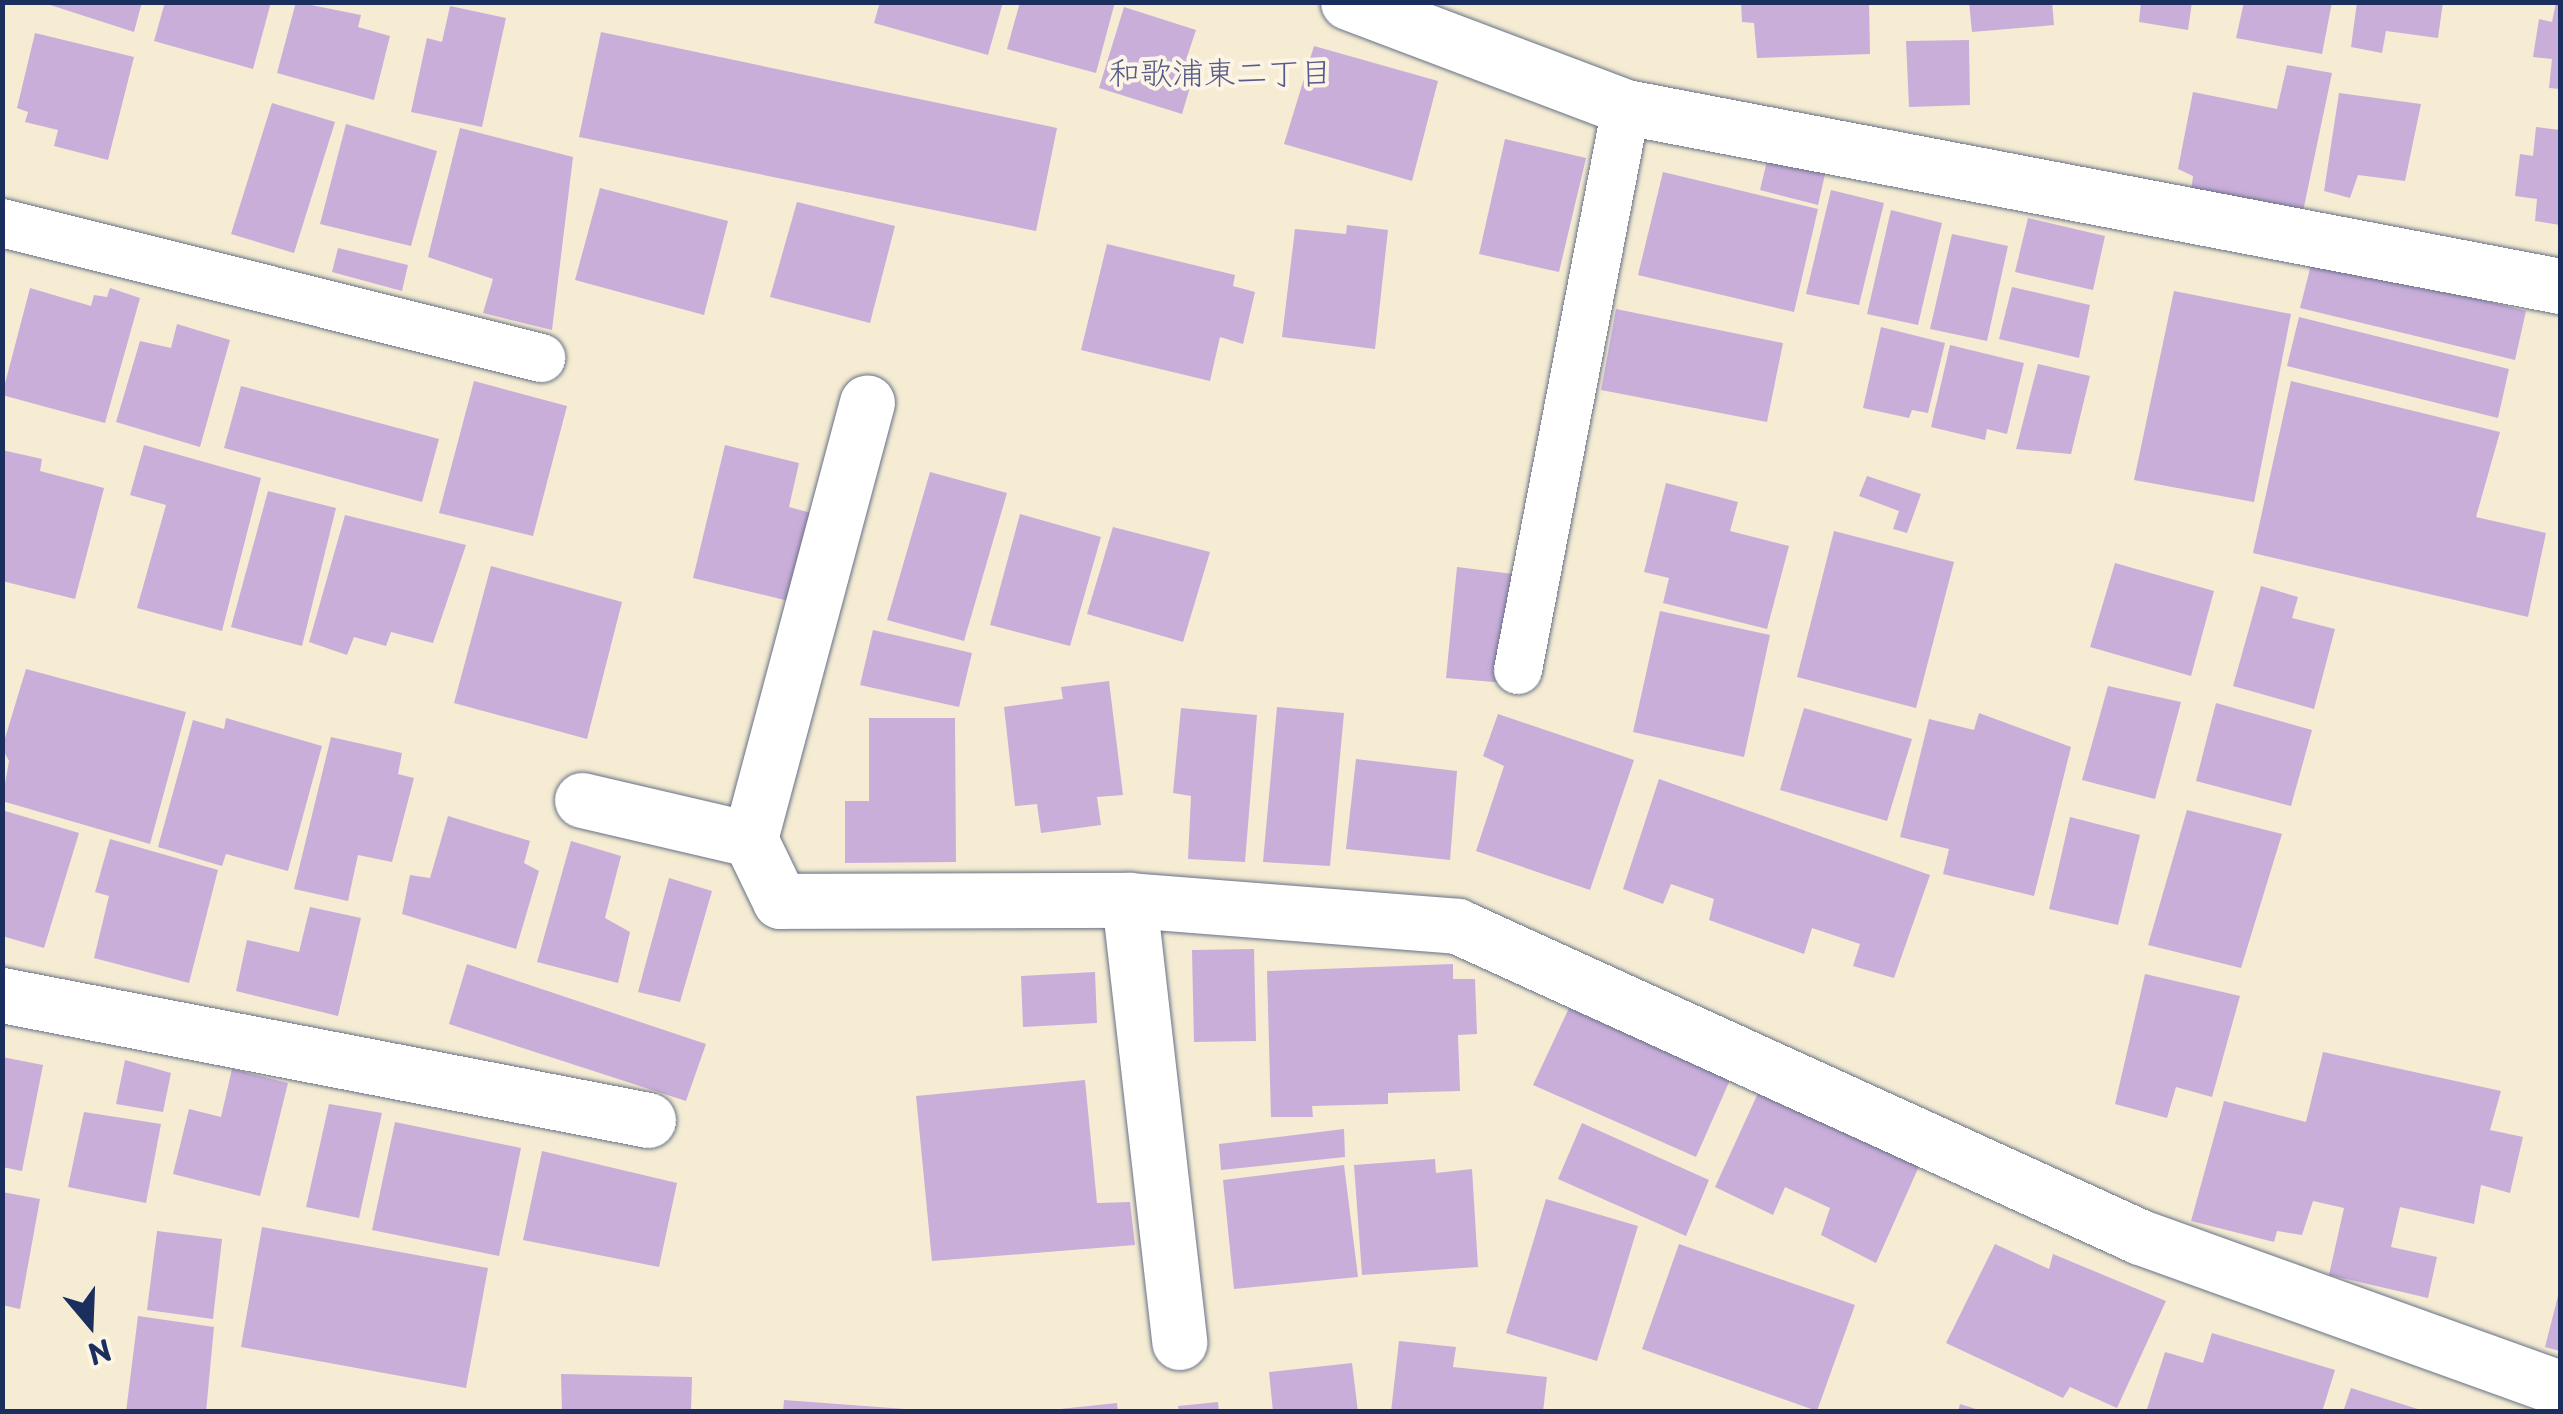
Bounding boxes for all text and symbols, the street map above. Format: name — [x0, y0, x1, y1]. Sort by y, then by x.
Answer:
district label: 和歌浦東二丁目 — [1108, 52, 1332, 90]
north arrow — [40, 1274, 140, 1374]
text: N — [82, 1329, 117, 1377]

